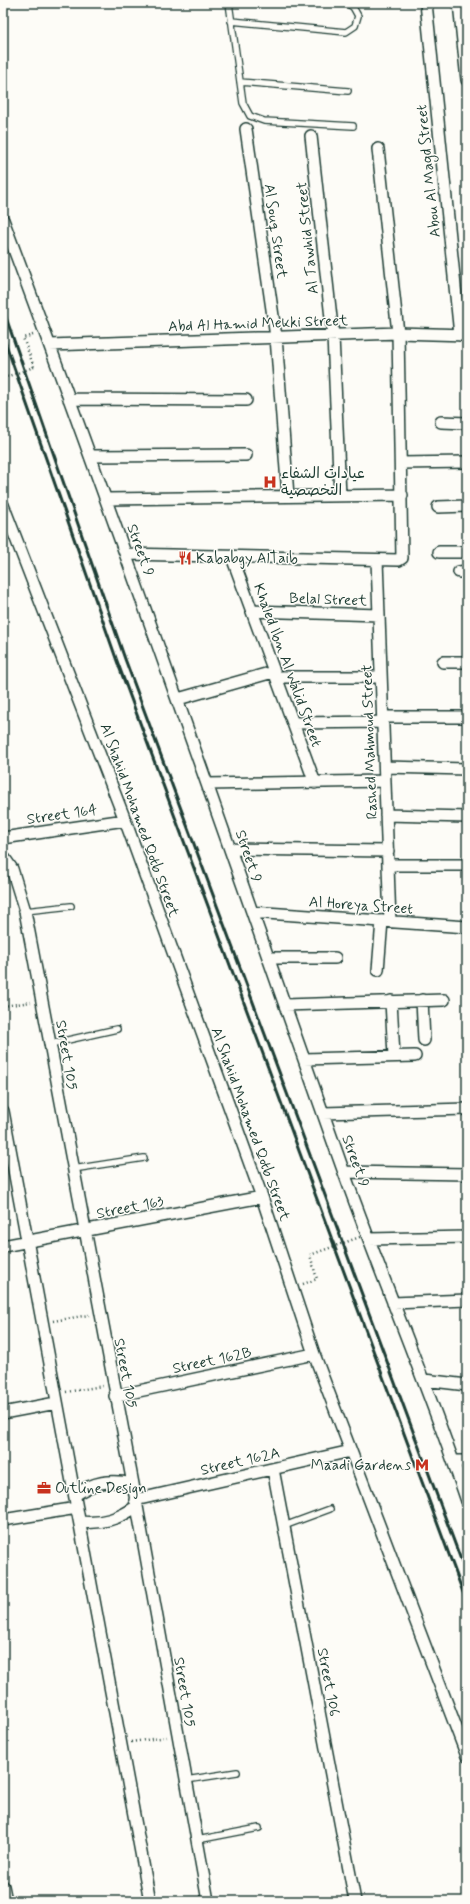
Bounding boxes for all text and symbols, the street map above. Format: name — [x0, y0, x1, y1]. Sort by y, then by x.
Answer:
street label: Abou Al Magd Street — [412, 103, 447, 238]
street label: Al Tawhid Street — [292, 181, 324, 295]
street label: Al Souq Street — [258, 182, 292, 280]
street label: Abd Al Hamid Mekki Street — [168, 311, 348, 337]
place label: عيادات الشفاء التخصصية — [281, 464, 365, 501]
hospital icon: عيادات الشفاء التخصصية — [262, 474, 278, 490]
street label: Street 9 — [121, 521, 159, 579]
place label: Kababgy AlTaib — [196, 549, 298, 569]
restaurant icon: Kababgy AlTaib — [177, 550, 193, 566]
street label: Khaled Ibn Al Walid Street — [248, 581, 326, 750]
street label: Belal Street — [289, 589, 367, 611]
street label: Rashed Mahmoud Street — [357, 664, 383, 820]
street label: Al Shahid Mohamed Qotb Street — [95, 721, 184, 920]
street label: Street 164 — [26, 800, 99, 830]
street label: Street 9 — [230, 827, 266, 885]
street label: Al Horeya Street — [308, 892, 414, 920]
street label: Street 105 — [50, 1019, 82, 1092]
street label: Al Shahid Mohamed Qotb Street — [206, 1025, 295, 1224]
street label: Street 9 — [336, 1132, 374, 1190]
street label: Street 163 — [95, 1192, 166, 1224]
street label: Street 105 — [108, 1337, 142, 1410]
street label: Street 162B — [171, 1343, 254, 1379]
street label: Street 162A — [199, 1443, 282, 1481]
place label: Maadi Gardens — [311, 1456, 411, 1476]
metro station icon: Maadi Gardens — [414, 1457, 430, 1473]
place label: Outline Design — [55, 1479, 147, 1499]
office icon: Outline Design — [36, 1480, 52, 1496]
street label: Street 106 — [312, 1646, 344, 1718]
street label: Street 105 — [168, 1656, 200, 1729]

